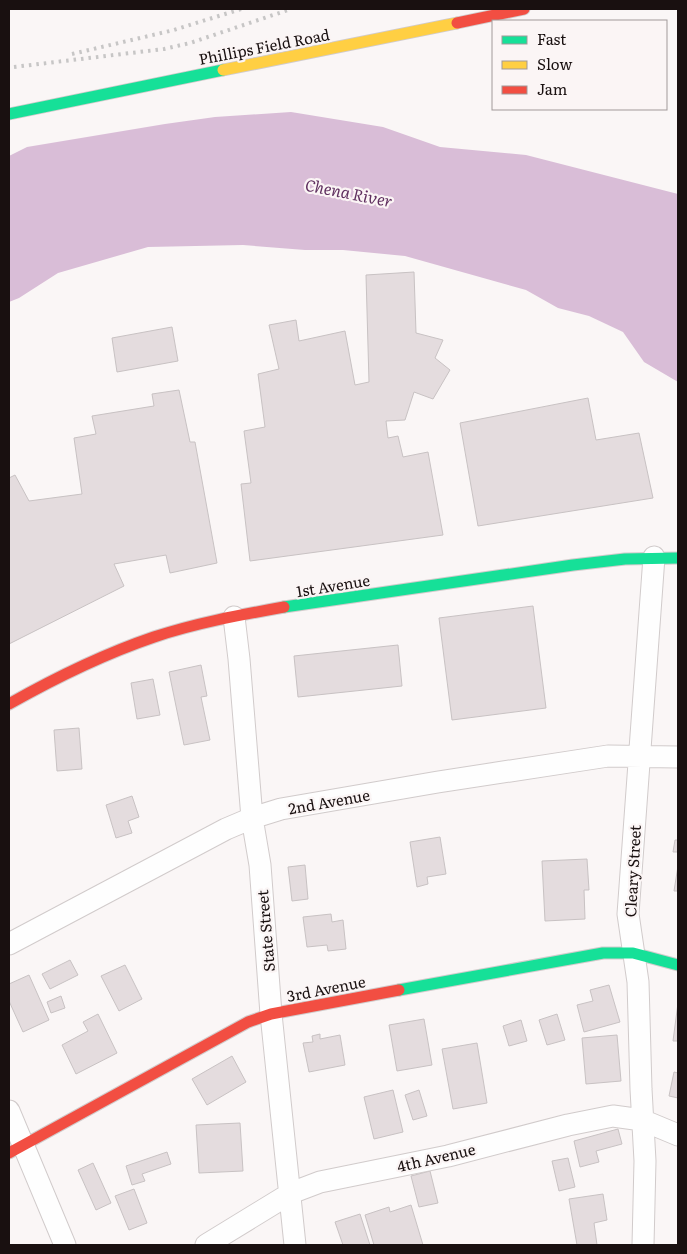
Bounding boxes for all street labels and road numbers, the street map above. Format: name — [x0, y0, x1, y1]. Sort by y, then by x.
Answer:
street label: Phillips Field Road — [197, 22, 331, 70]
street label: 1st Avenue — [294, 568, 372, 602]
street label: 2nd Avenue — [286, 782, 372, 819]
street label: Cleary Street — [618, 824, 646, 918]
street label: State Street — [250, 889, 280, 973]
street label: 3rd Avenue — [285, 969, 368, 1007]
street label: 4th Avenue — [394, 1137, 478, 1177]

